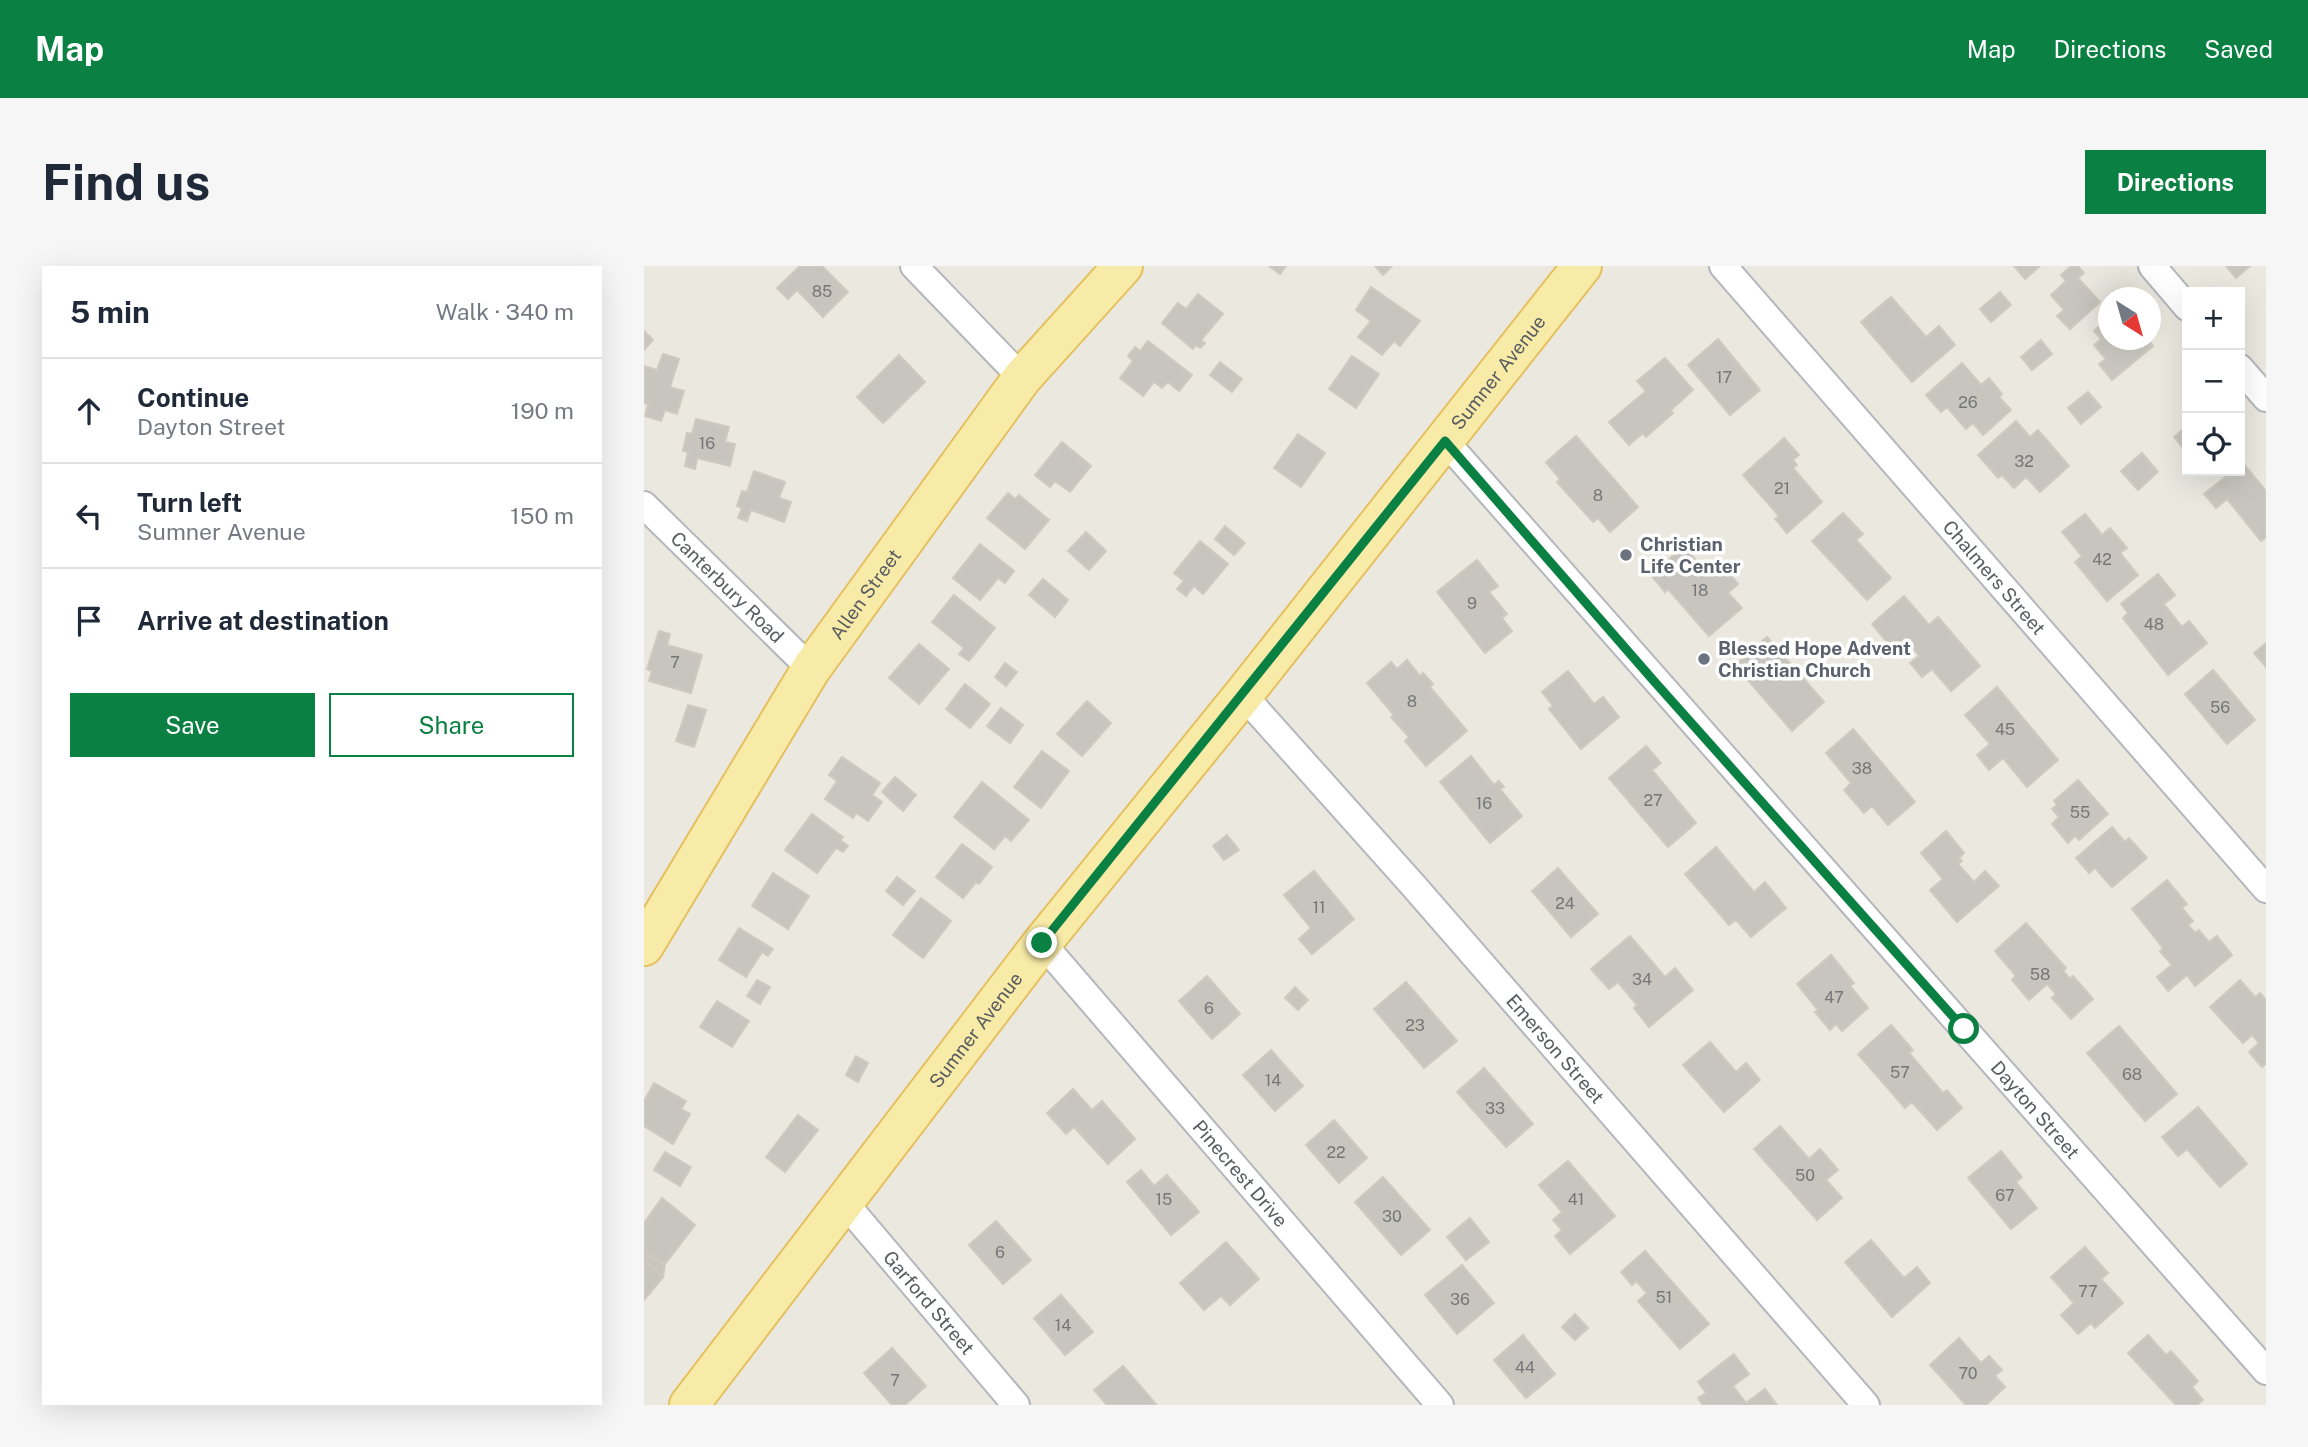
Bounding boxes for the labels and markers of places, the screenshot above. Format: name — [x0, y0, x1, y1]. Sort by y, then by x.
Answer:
place label: Christian Life Center — [1640, 533, 1741, 577]
marker: Christian Life Center — [1618, 547, 1634, 563]
place label: Blessed Hope Advent Christian Church — [1718, 637, 1911, 681]
marker: Blessed Hope Advent Christian Church — [1696, 651, 1712, 667]

